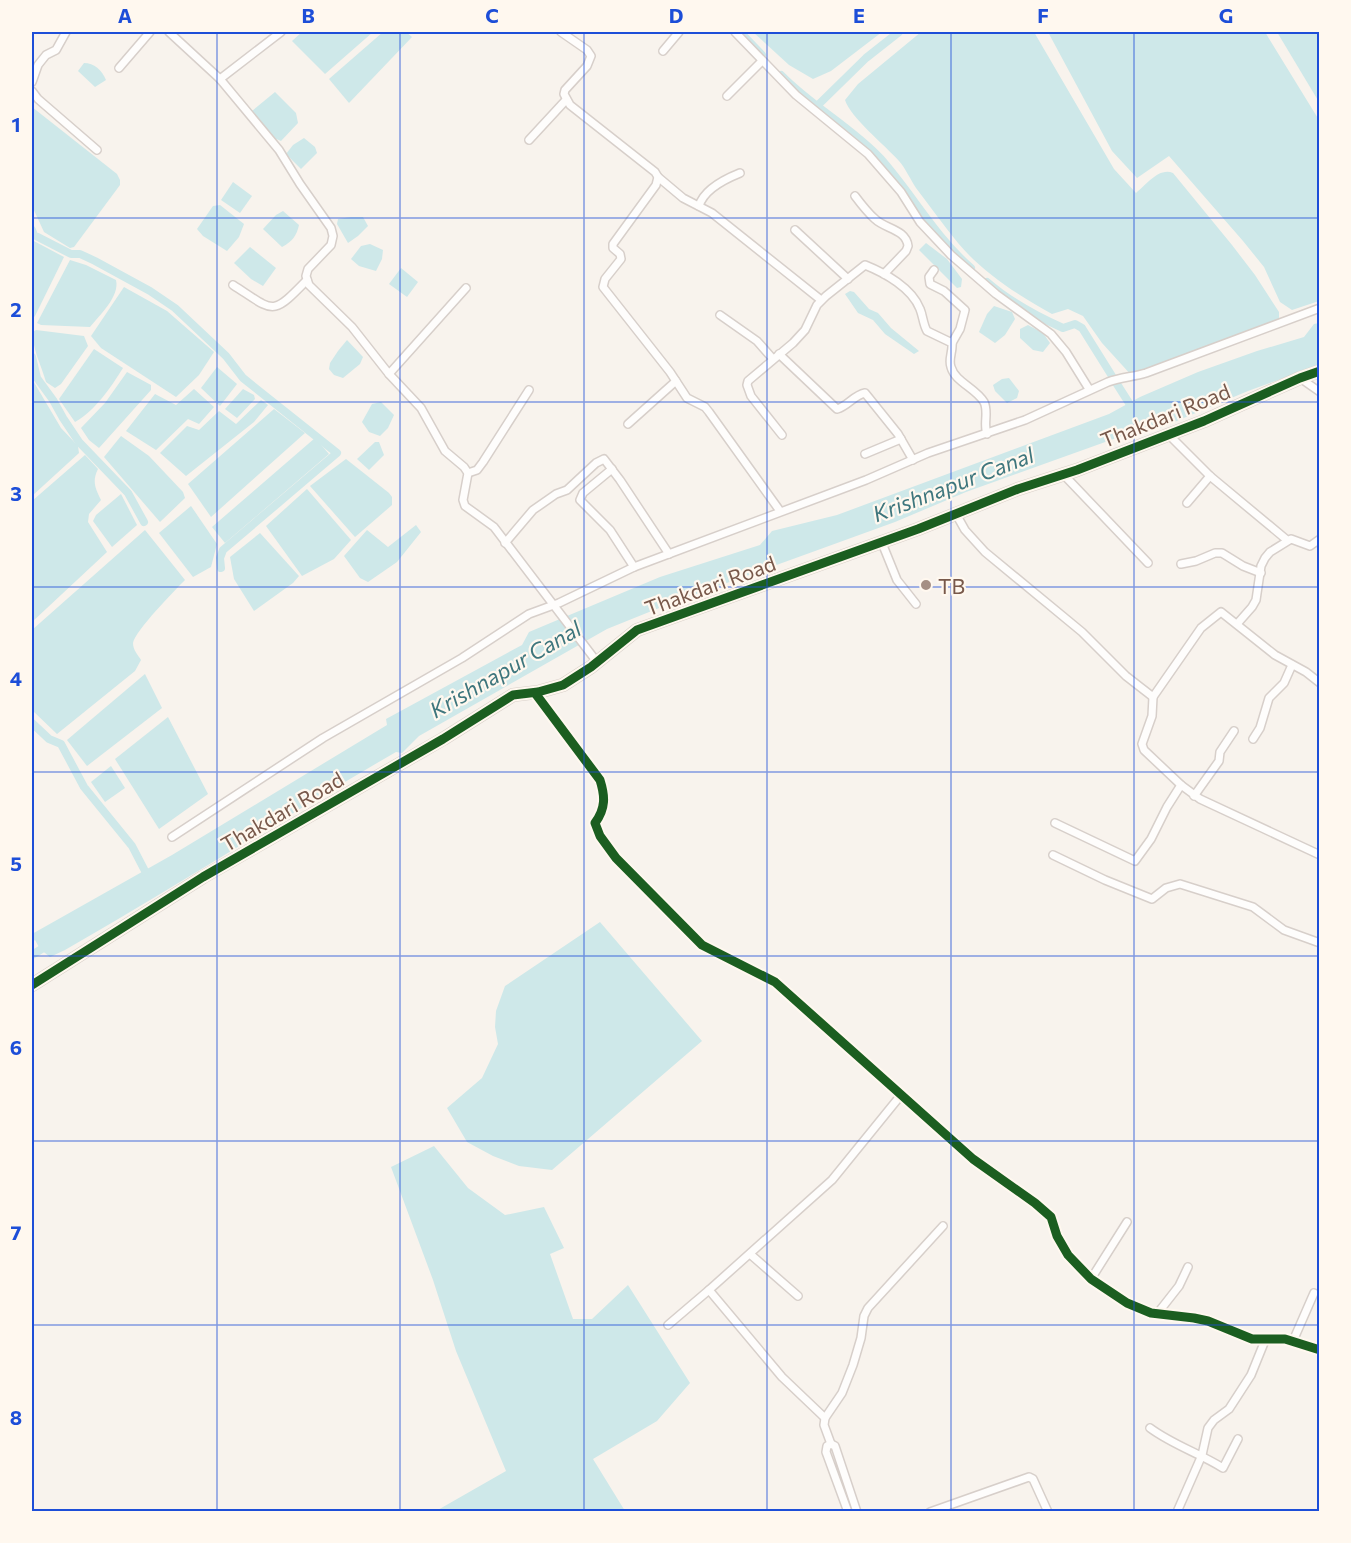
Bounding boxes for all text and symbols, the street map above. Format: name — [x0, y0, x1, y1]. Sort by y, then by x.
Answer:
text: A — [118, 3, 132, 27]
text: B — [301, 3, 315, 27]
text: C — [485, 3, 499, 27]
text: D — [669, 3, 683, 27]
text: E — [853, 3, 865, 27]
text: F — [1037, 3, 1049, 27]
text: G — [1219, 3, 1233, 27]
text: 1 — [11, 112, 21, 136]
text: 2 — [10, 297, 22, 321]
street label: Thakdari Road — [1097, 378, 1233, 452]
water label: Krishnapur Canal — [869, 441, 1038, 527]
text: 3 — [10, 481, 22, 505]
street label: Thakdari Road — [641, 550, 779, 620]
place label: TB — [938, 573, 965, 598]
marker: TB — [919, 578, 933, 592]
water label: Krishnapur Canal — [424, 614, 586, 723]
text: 4 — [10, 666, 22, 690]
street label: Thakdari Road — [216, 766, 348, 856]
text: 5 — [10, 851, 22, 875]
text: 6 — [10, 1035, 22, 1059]
text: 7 — [11, 1220, 22, 1244]
text: 8 — [10, 1405, 22, 1429]

